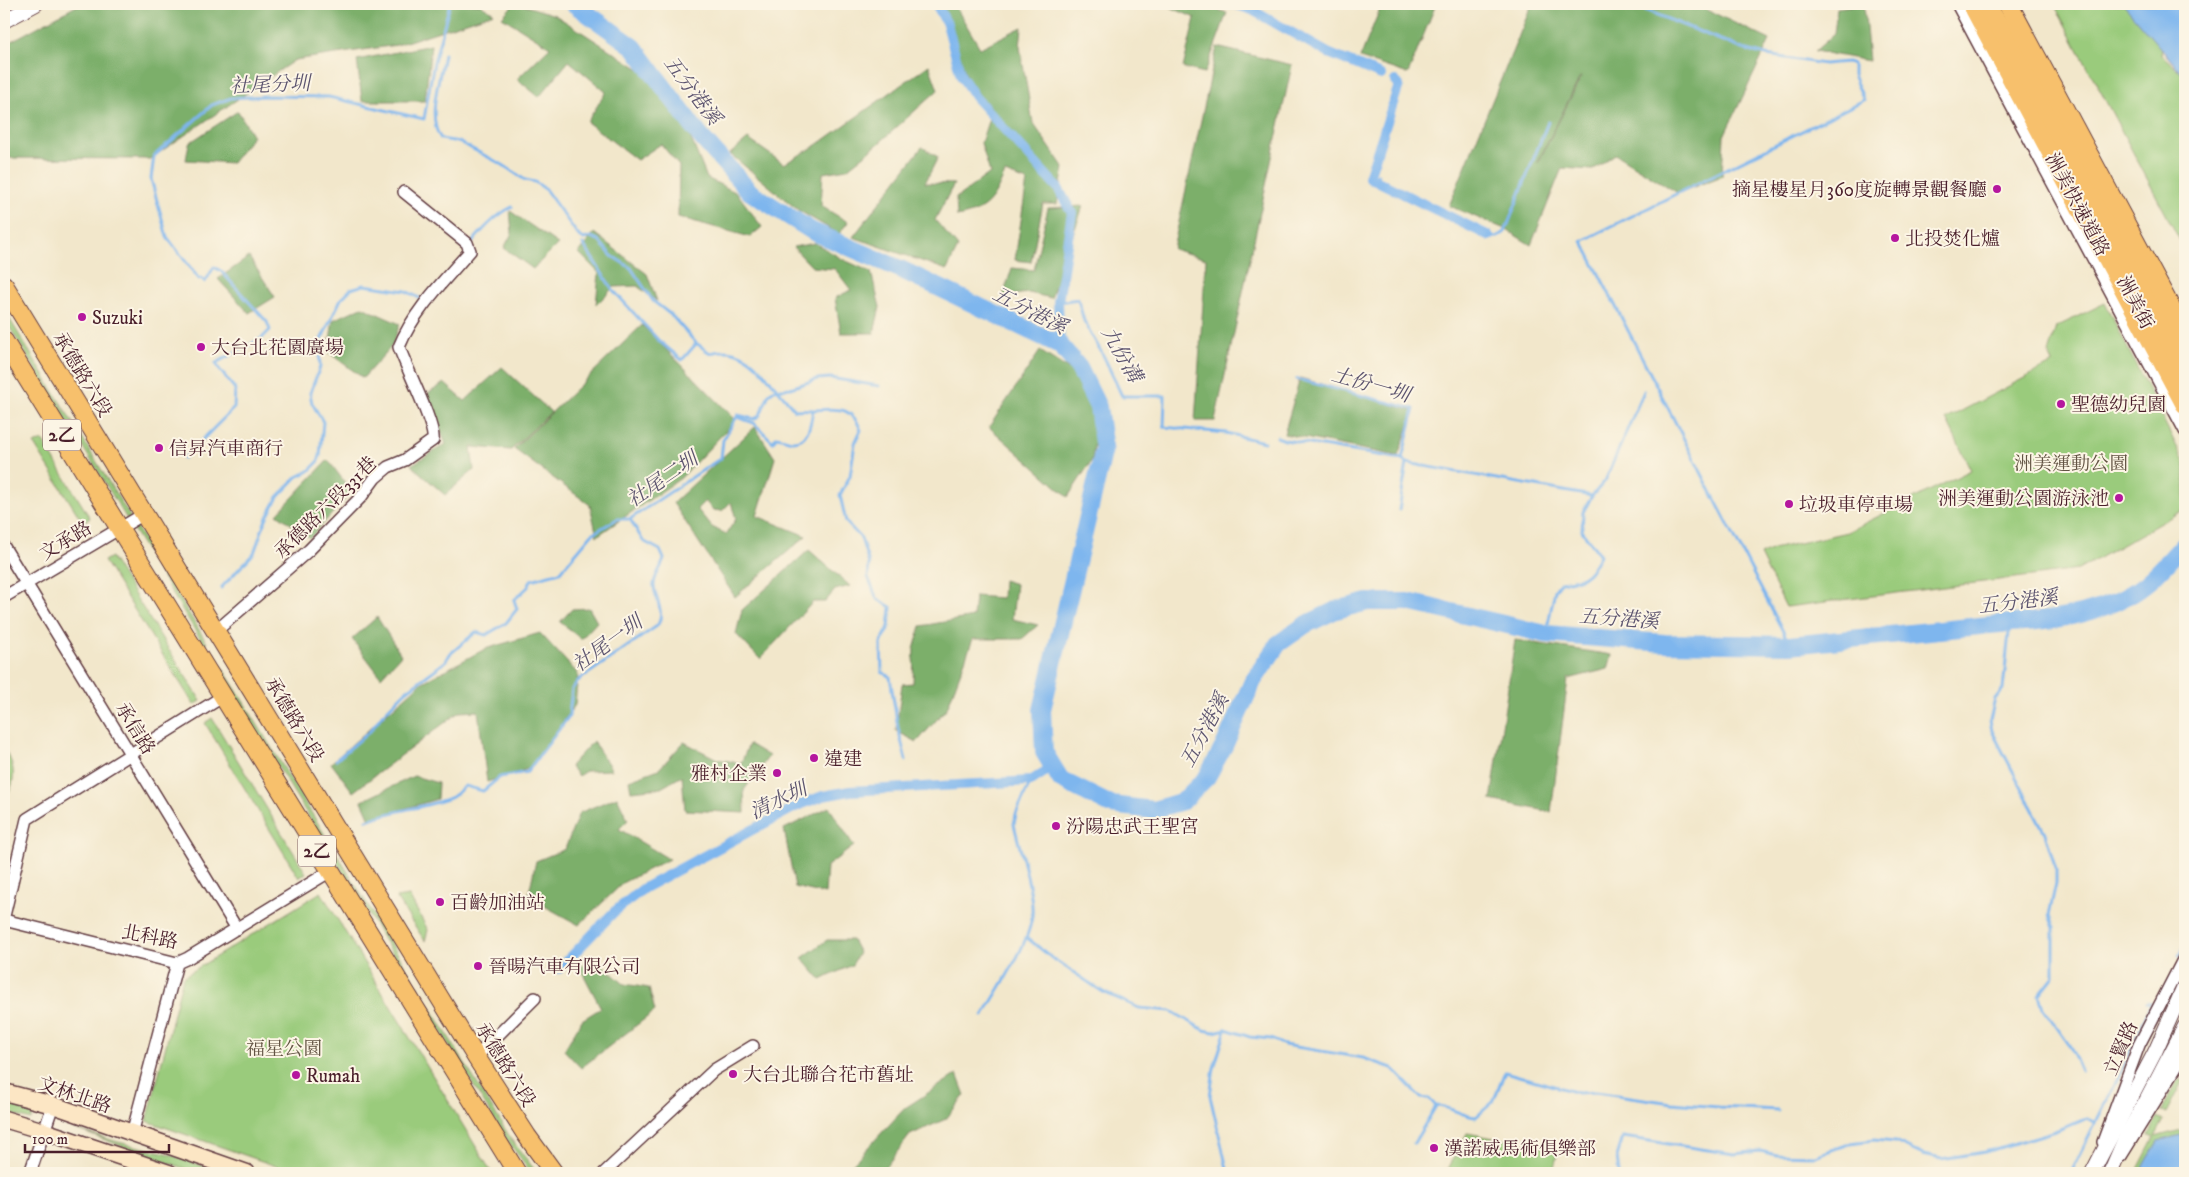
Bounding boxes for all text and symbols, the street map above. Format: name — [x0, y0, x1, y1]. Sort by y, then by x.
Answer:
water label: 五分港溪 — [658, 51, 727, 132]
water label: 社尾分圳 — [230, 72, 313, 99]
street label: 洲美快速道路 — [2040, 149, 2114, 260]
place label: 摘星樓星月360度旋轉景觀餐廳 — [1732, 179, 1987, 202]
marker: 摘星樓星月360度旋轉景觀餐廳 — [1991, 183, 2003, 195]
place label: 北投焚化爐 — [1905, 228, 2000, 251]
marker: 北投焚化爐 — [1889, 232, 1901, 244]
street label: 洲美街 — [2111, 272, 2158, 333]
water label: 五分港溪 — [988, 282, 1072, 342]
place label: Suzuki — [92, 307, 143, 330]
marker: Suzuki — [76, 311, 88, 323]
water label: 九份溝 — [1095, 323, 1148, 390]
street label: 承德路六段 — [47, 328, 116, 421]
place label: 大台北花園廣場 — [211, 337, 344, 360]
marker: 大台北花園廣場 — [195, 341, 207, 353]
water label: 土份一圳 — [1329, 362, 1415, 409]
place label: 聖德幼兒園 — [2071, 394, 2166, 417]
marker: 聖德幼兒園 — [2055, 398, 2067, 410]
road number: 2乙 — [43, 420, 81, 450]
place label: 信昇汽車商行 — [169, 438, 283, 461]
marker: 信昇汽車商行 — [153, 442, 165, 454]
water label: 社尾二圳 — [623, 446, 705, 513]
street label: 承德路六段331巷 — [270, 452, 382, 564]
park label: 洲美運動公園 — [2014, 453, 2128, 476]
place label: 洲美運動公園游泳池 — [1938, 488, 2109, 511]
marker: 洲美運動公園游泳池 — [2113, 492, 2125, 504]
place label: 垃圾車停車場 — [1799, 494, 1913, 517]
marker: 垃圾車停車場 — [1783, 498, 1795, 510]
street label: 文承路 — [35, 517, 96, 566]
water label: 五分港溪 — [1977, 585, 2061, 620]
water label: 五分港溪 — [1578, 604, 1662, 635]
water label: 社尾一圳 — [568, 609, 650, 678]
street label: 承德路六段 — [259, 673, 328, 766]
water label: 五分港溪 — [1176, 688, 1236, 772]
street label: 承信路 — [110, 699, 160, 759]
place label: 違建 — [824, 748, 862, 771]
marker: 違建 — [808, 752, 820, 764]
place label: 雅村企業 — [691, 763, 767, 786]
marker: 雅村企業 — [771, 767, 783, 779]
water label: 清水圳 — [746, 776, 814, 825]
place label: 汾陽忠武王聖宮 — [1066, 816, 1199, 839]
marker: 汾陽忠武王聖宮 — [1050, 820, 1062, 832]
road number: 2乙 — [298, 836, 336, 866]
place label: 百齡加油站 — [450, 892, 545, 915]
marker: 百齡加油站 — [434, 896, 446, 908]
street label: 北科路 — [120, 921, 180, 954]
place label: 晉暘汽車有限公司 — [488, 956, 640, 979]
marker: 晉暘汽車有限公司 — [472, 960, 484, 972]
street label: 承德路六段 — [470, 1018, 540, 1111]
street label: 立賢路 — [2100, 1018, 2143, 1079]
park label: 福星公園 — [246, 1038, 322, 1061]
place label: 大台北聯合花市舊址 — [743, 1064, 914, 1087]
place label: Rumah — [306, 1065, 360, 1088]
marker: 大台北聯合花市舊址 — [727, 1068, 739, 1080]
marker: Rumah — [290, 1069, 302, 1081]
street label: 文林北路 — [35, 1072, 114, 1119]
scale bar — [25, 1122, 169, 1154]
text: 100 m — [32, 1130, 68, 1149]
place label: 漢諾威馬術俱樂部 — [1444, 1138, 1596, 1161]
marker: 漢諾威馬術俱樂部 — [1428, 1142, 1440, 1154]

